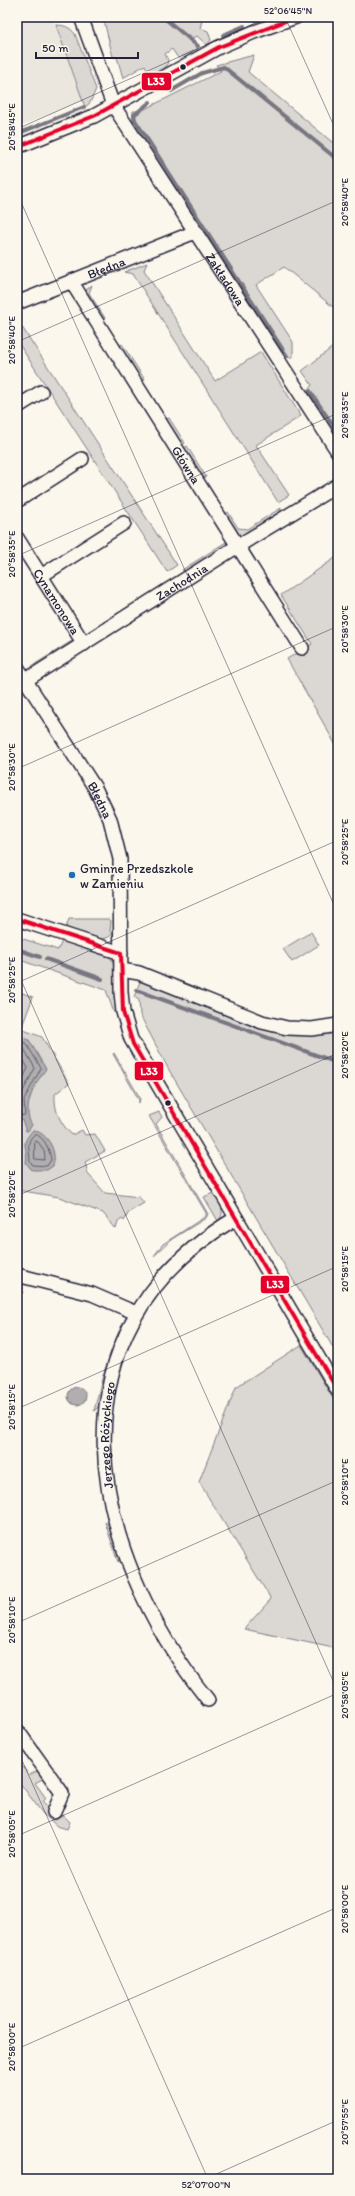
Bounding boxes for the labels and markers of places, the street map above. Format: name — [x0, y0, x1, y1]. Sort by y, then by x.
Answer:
unlabelled marker — [178, 62, 188, 72]
place label: Gminne Przedszkole w Zamieniu — [80, 861, 193, 891]
marker: Gminne Przedszkole w Zamieniu — [67, 870, 77, 880]
unlabelled marker — [163, 1098, 173, 1108]

